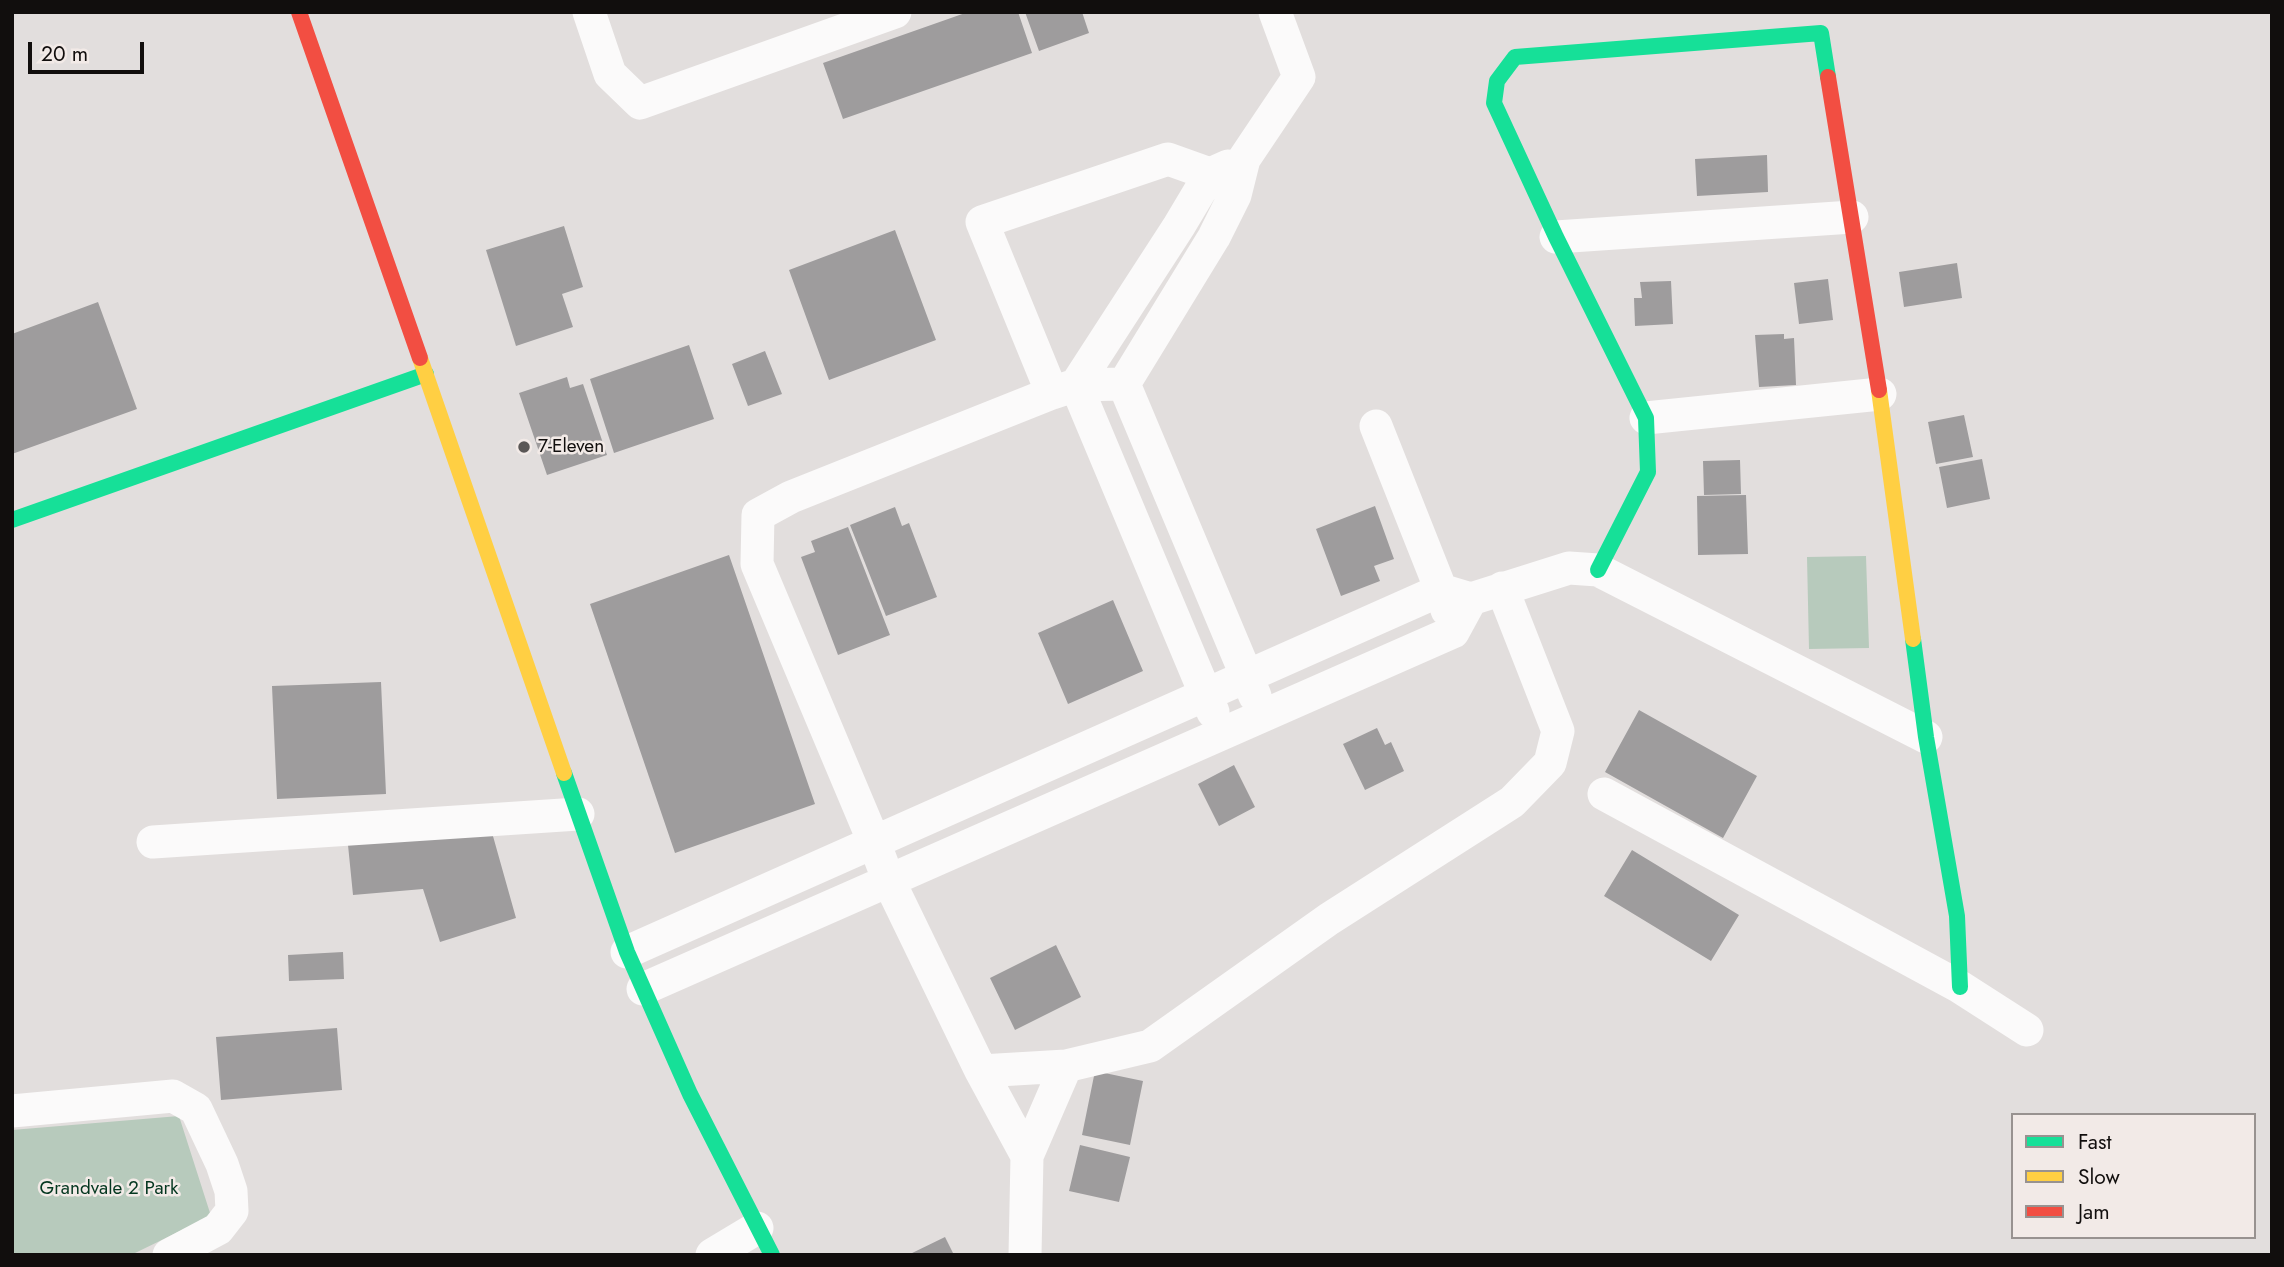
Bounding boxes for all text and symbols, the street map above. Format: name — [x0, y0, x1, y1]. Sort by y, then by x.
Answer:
scale bar — [32, 28, 147, 72]
text: 20 m — [41, 39, 88, 69]
place label: 7-Eleven — [538, 436, 604, 458]
marker: 7-Eleven — [516, 439, 532, 455]
legend — [2011, 1113, 2256, 1239]
text: Fast — [2078, 1127, 2111, 1157]
text: Slow — [2078, 1162, 2120, 1192]
park label: Grandvale 2 Park — [40, 1178, 178, 1200]
text: Jam — [2078, 1197, 2110, 1227]

